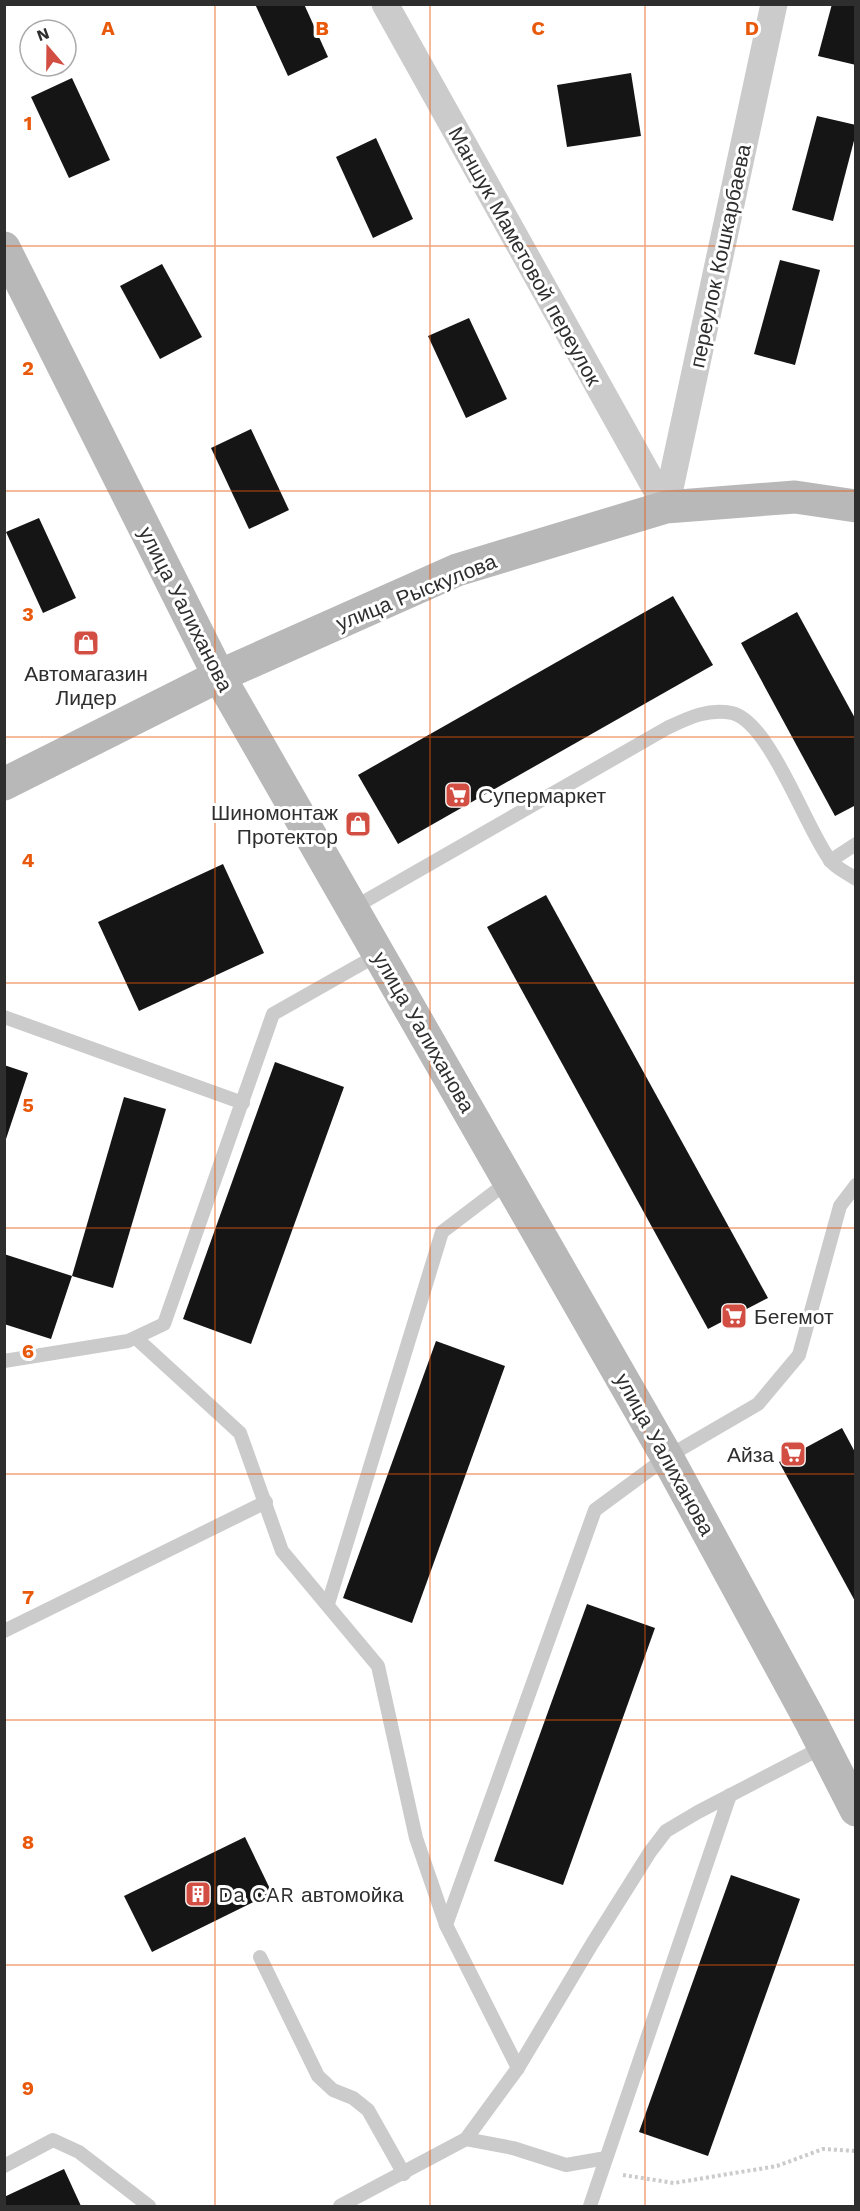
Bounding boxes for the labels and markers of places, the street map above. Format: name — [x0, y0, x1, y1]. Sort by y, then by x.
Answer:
shop icon: Автомагазин Лидер — [71, 628, 101, 658]
place label: Автомагазин Лидер — [24, 661, 148, 710]
supermarket icon: Супермаркет — [443, 780, 473, 810]
place label: Супермаркет — [478, 783, 607, 808]
place label: Шиномонтаж Протектор — [211, 800, 338, 849]
shop icon: Шиномонтаж Протектор — [343, 809, 373, 839]
supermarket icon: Бегемот — [719, 1301, 749, 1331]
place label: Бегемот — [754, 1304, 834, 1329]
supermarket icon: Айза — [778, 1439, 808, 1469]
place label: Айза — [727, 1442, 774, 1467]
building icon: Da CAR автомойка — [183, 1879, 213, 1909]
place label: Da CAR автомойка — [218, 1882, 404, 1907]

